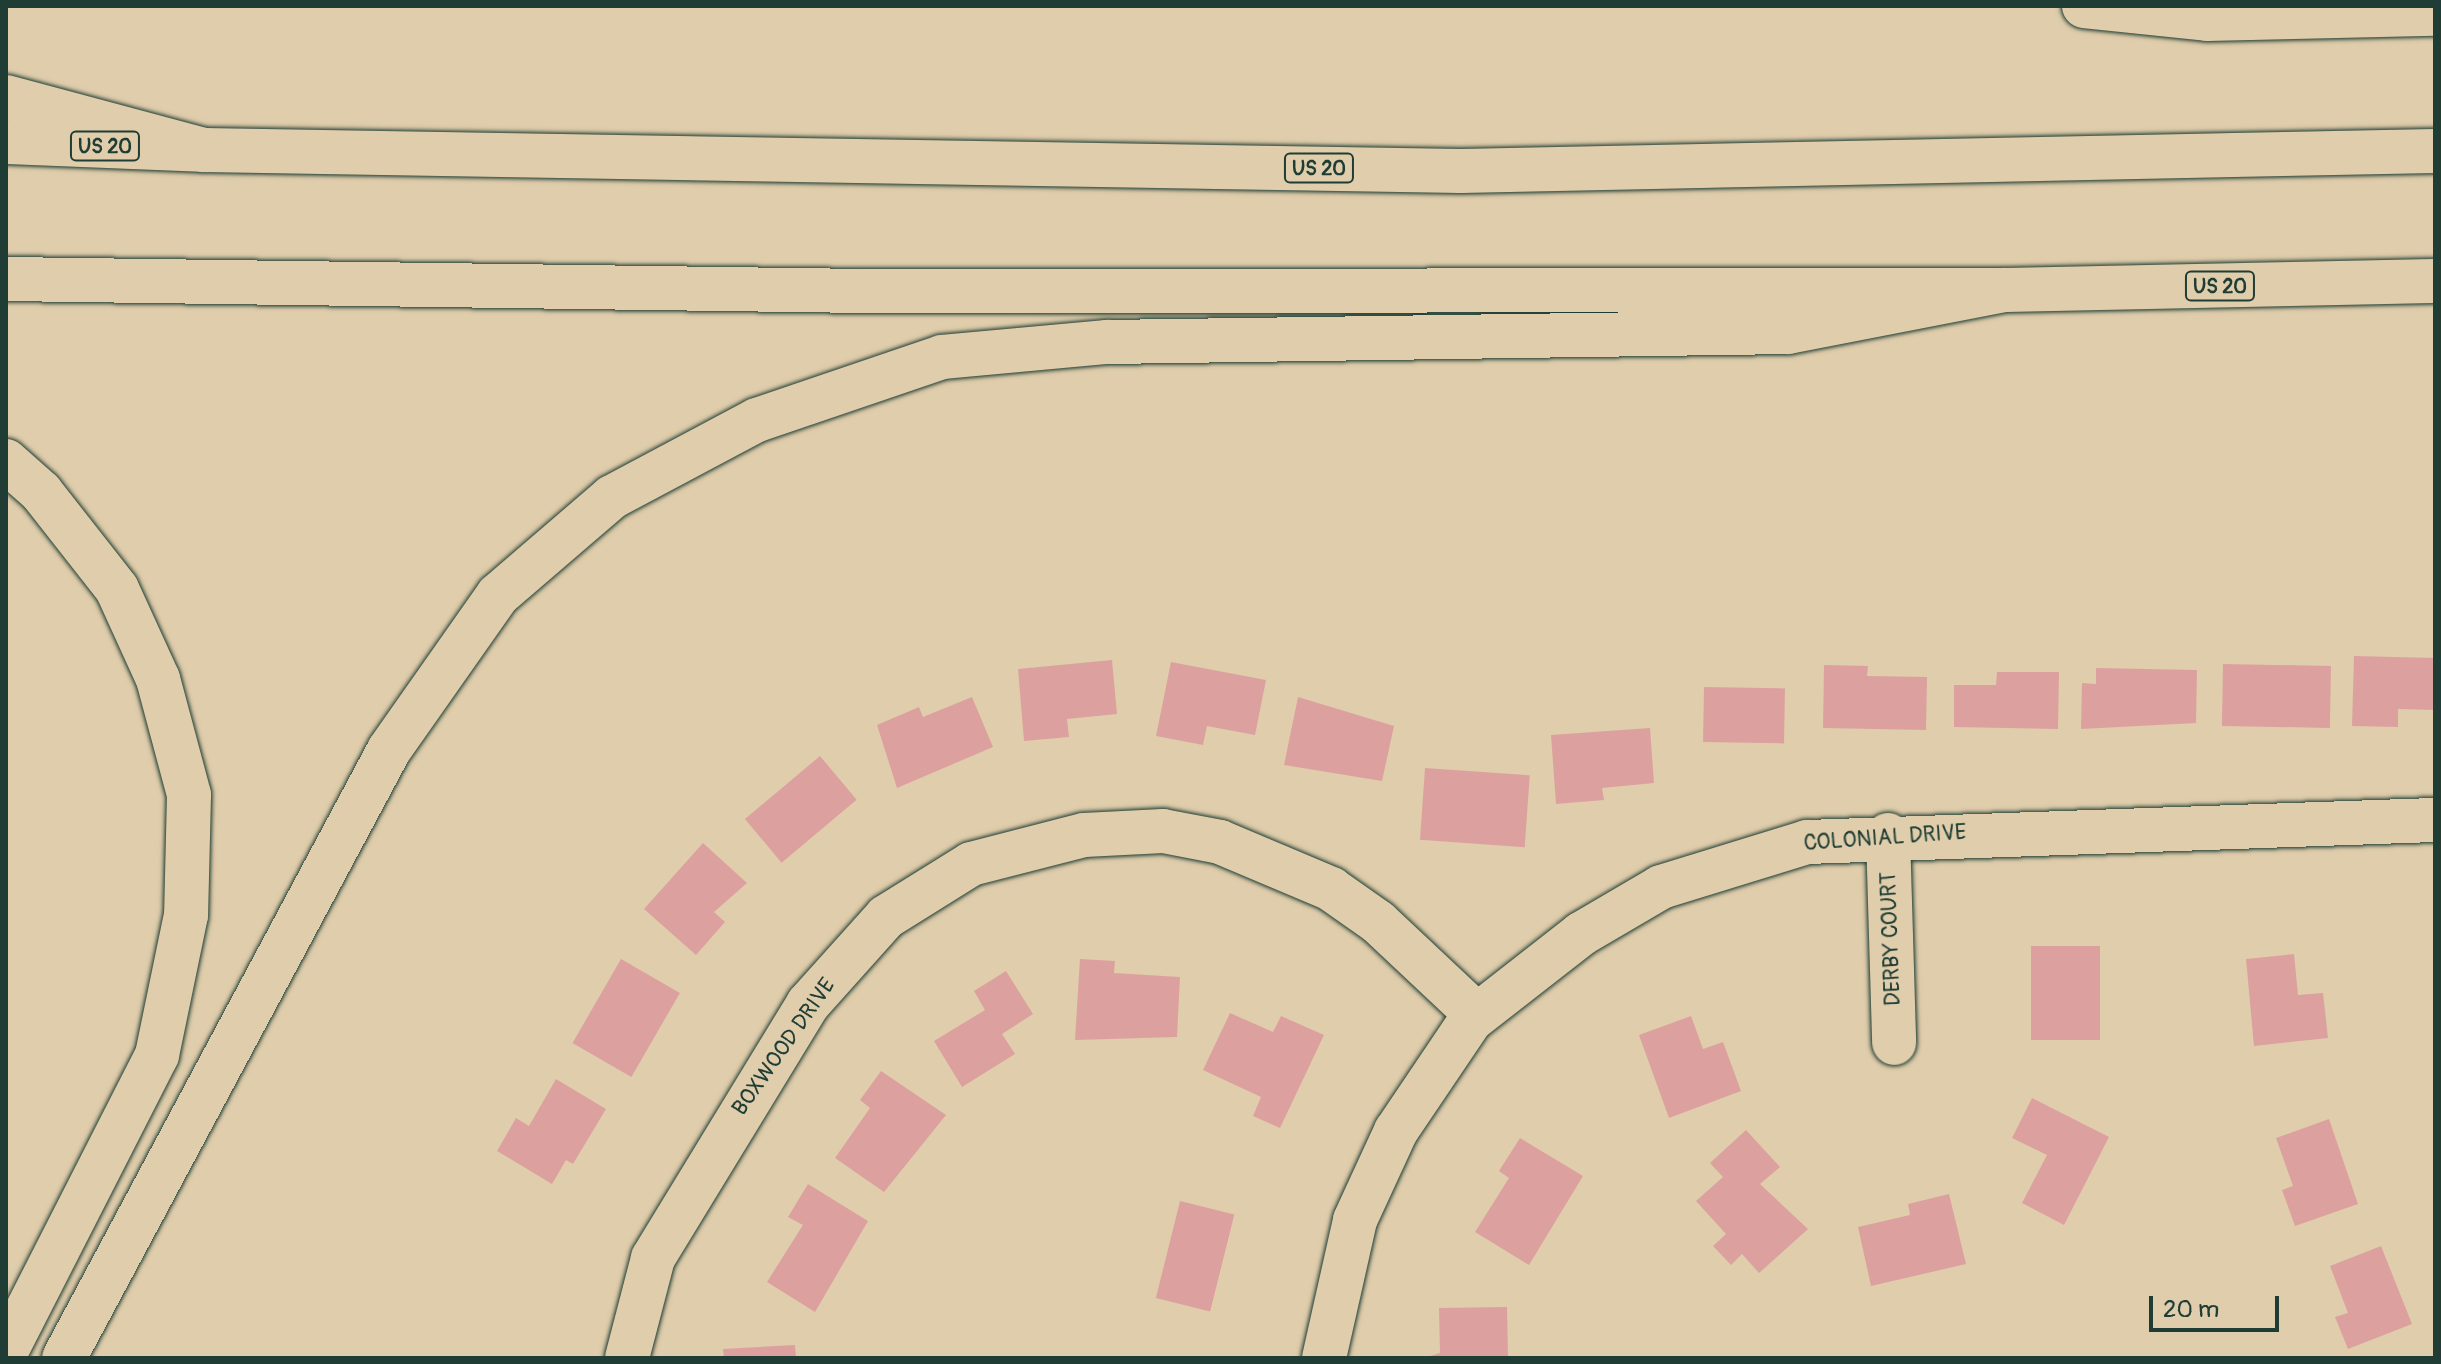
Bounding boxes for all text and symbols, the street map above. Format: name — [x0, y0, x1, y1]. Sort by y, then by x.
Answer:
road number: US 20 — [69, 130, 141, 162]
road number: US 20 — [1283, 152, 1355, 184]
road number: US 20 — [2184, 270, 2256, 302]
street label: COLONIAL DRIVE — [1803, 819, 1967, 857]
street label: DERBY COURT — [1875, 872, 1907, 1006]
street label: BOXWOOD DRIVE — [727, 973, 841, 1121]
scale bar — [2153, 1280, 2283, 1330]
text: 20 m — [2163, 1295, 2219, 1324]

